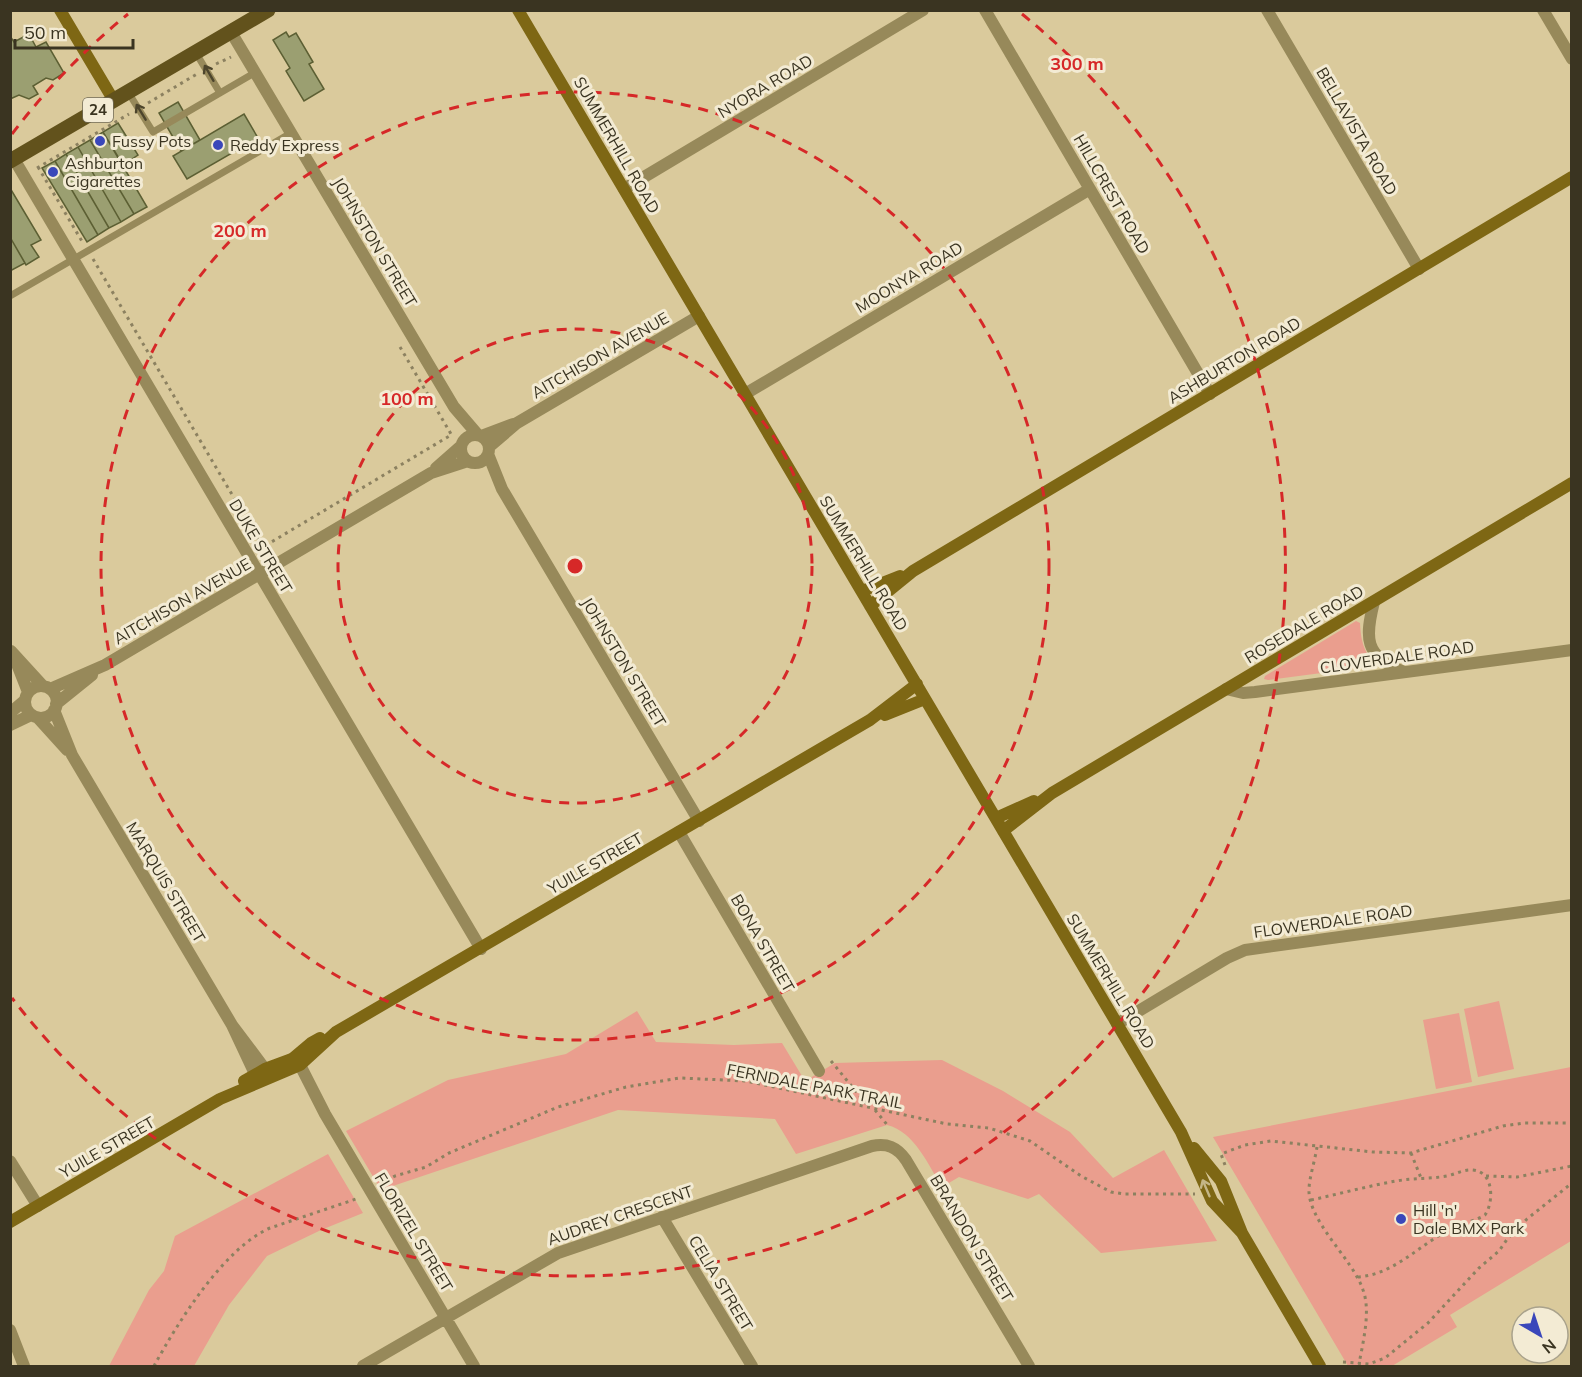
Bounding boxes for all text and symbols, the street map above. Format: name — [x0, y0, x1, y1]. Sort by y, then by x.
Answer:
scale bar — [15, 12, 134, 50]
text: 50 m — [24, 21, 66, 44]
street label: NYORA ROAD — [714, 50, 816, 122]
text: 300 m — [1050, 52, 1104, 75]
street label: BELLAVISTA ROAD — [1312, 63, 1402, 199]
one-way arrow — [202, 65, 214, 82]
street label: SUMMERHILL ROAD — [570, 73, 664, 217]
road number: 24 — [83, 98, 113, 122]
one-way arrow — [134, 104, 146, 121]
place label: Fussy Pots — [112, 131, 191, 151]
street label: HILLCREST ROAD — [1070, 131, 1154, 257]
marker: Fussy Pots — [93, 134, 107, 148]
place label: Reddy Express — [230, 135, 339, 155]
marker: Reddy Express — [211, 138, 225, 152]
place label: Ashburton Cigarettes — [65, 153, 143, 191]
marker: Ashburton Cigarettes — [46, 165, 60, 179]
street label: JOHNSTON STREET — [328, 174, 422, 311]
text: 200 m — [213, 219, 267, 242]
street label: MOONYA ROAD — [852, 237, 966, 317]
street label: AITCHISON AVENUE — [528, 308, 672, 402]
street label: ASHBURTON ROAD — [1164, 312, 1304, 408]
text: 100 m — [380, 387, 434, 410]
street label: SUMMERHILL ROAD — [816, 492, 912, 634]
street label: DUKE STREET — [225, 495, 297, 597]
street label: AITCHISON AVENUE — [110, 554, 254, 648]
centre of rings — [565, 556, 585, 576]
street label: ROSEDALE ROAD — [1241, 581, 1367, 667]
street label: JOHNSTON STREET — [577, 594, 671, 731]
street label: CLOVERDALE ROAD — [1319, 636, 1475, 678]
street label: MARQUIS STREET — [122, 818, 210, 946]
street label: YUILE STREET — [543, 828, 646, 899]
street label: BONA STREET — [727, 890, 799, 996]
street label: FLOWERDALE ROAD — [1252, 900, 1414, 942]
street label: SUMMERHILL ROAD — [1063, 910, 1159, 1052]
street label: FERNDALE PARK TRAIL — [725, 1059, 905, 1113]
street label: YUILE STREET — [55, 1112, 158, 1183]
street label: FLORIZEL STREET — [371, 1169, 458, 1295]
street label: BRANDON STREET — [926, 1171, 1018, 1305]
one-way arrow — [1200, 1179, 1211, 1197]
street label: AUDREY CRESCENT — [545, 1181, 696, 1249]
place label: Hill 'n' Dale BMX Park — [1413, 1200, 1525, 1238]
marker: Hill 'n' Dale BMX Park — [1394, 1212, 1408, 1226]
street label: CELIA STREET — [685, 1232, 758, 1335]
north arrow — [1510, 1305, 1570, 1365]
text: N — [1538, 1335, 1560, 1358]

